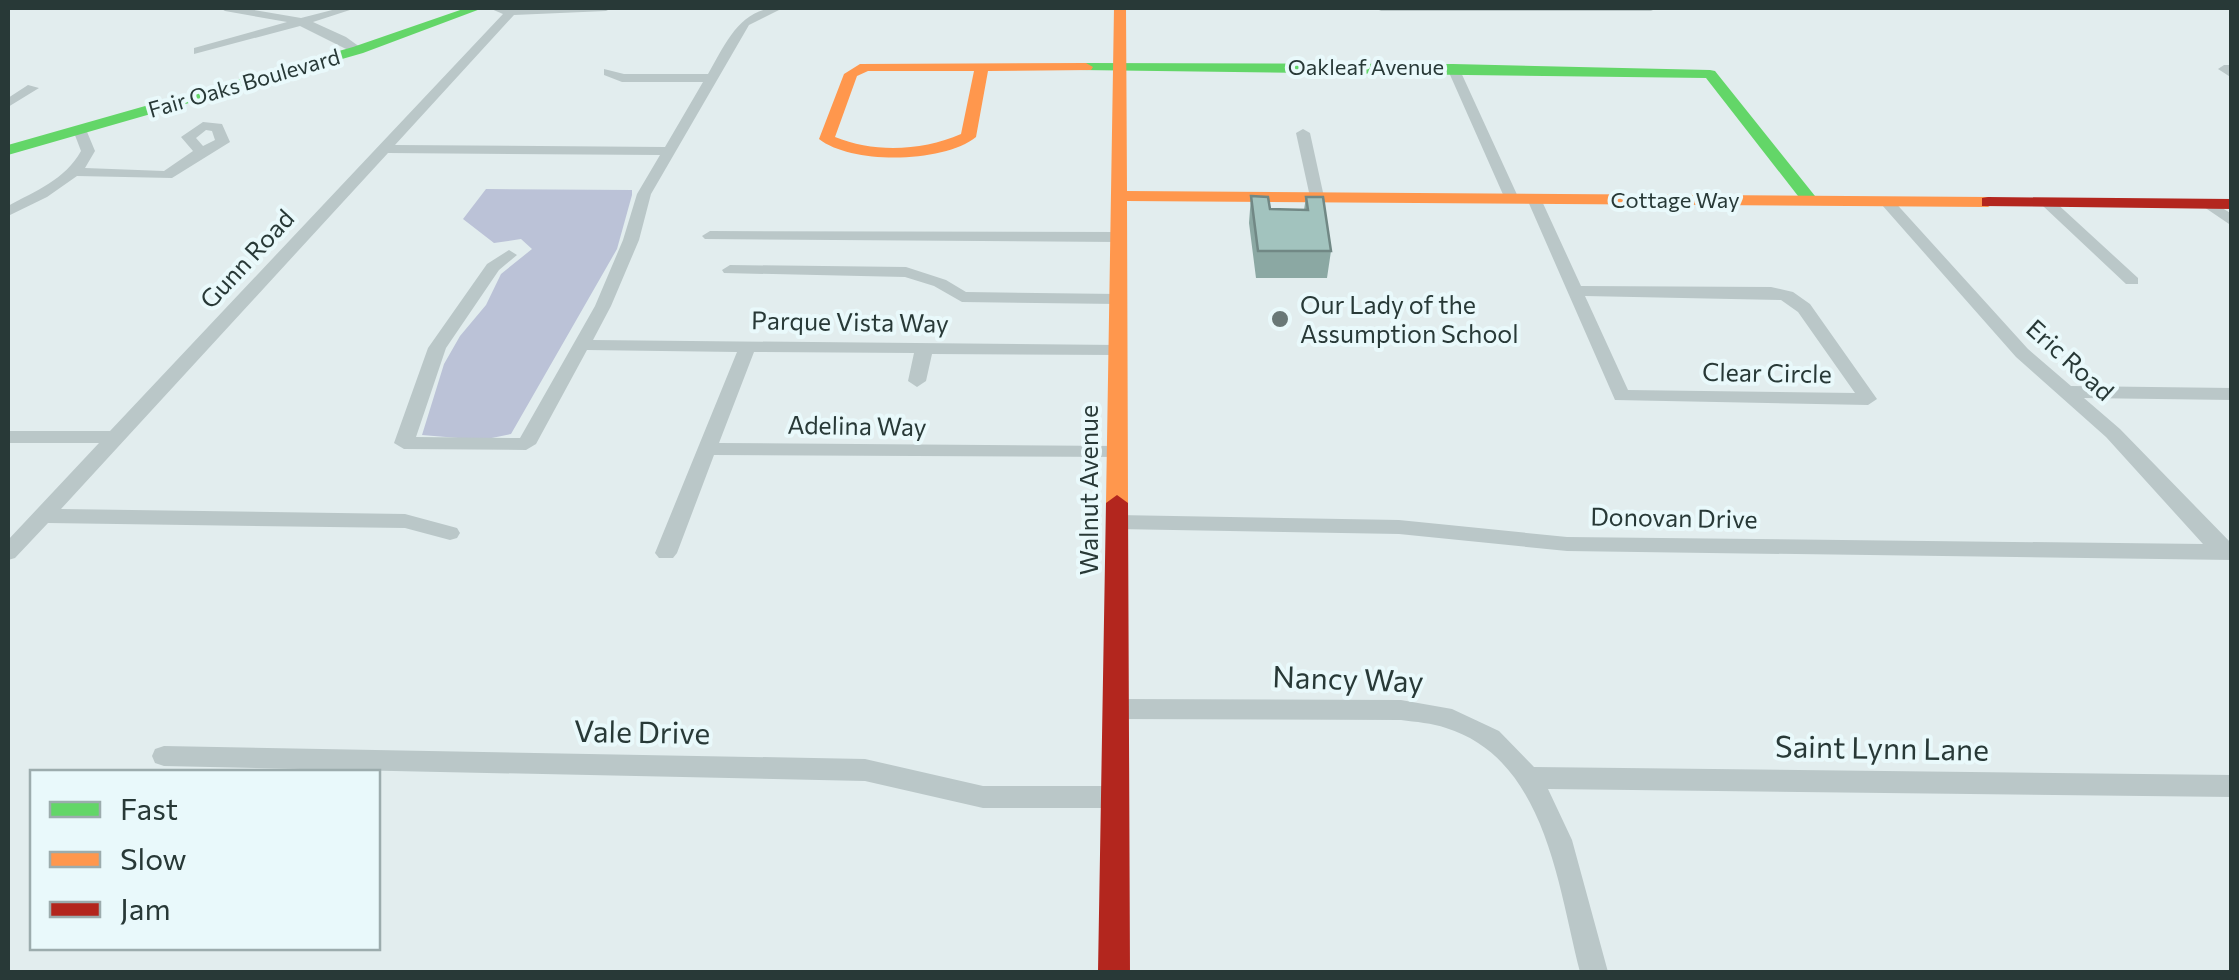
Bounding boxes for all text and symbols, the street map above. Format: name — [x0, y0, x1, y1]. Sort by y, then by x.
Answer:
street label: Fair Oaks Boulevard — [145, 42, 343, 123]
street label: Oakleaf Avenue — [1288, 53, 1444, 80]
street label: Cottage Way — [1610, 186, 1740, 213]
street label: Gunn Road — [193, 203, 300, 314]
place label: Our Lady of the Assumption School — [1300, 289, 1519, 348]
street label: Parque Vista Way — [751, 304, 949, 338]
marker: Our Lady of the Assumption School — [1269, 308, 1291, 330]
street label: Eric Road — [2021, 312, 2120, 406]
street label: Clear Circle — [1702, 356, 1832, 388]
street label: Walnut Avenue — [1073, 405, 1103, 575]
street label: Adelina Way — [787, 409, 927, 441]
street label: Donovan Drive — [1590, 501, 1758, 533]
street label: Nancy Way — [1272, 656, 1424, 699]
street label: Vale Drive — [574, 711, 711, 750]
street label: Saint Lynn Lane — [1775, 726, 1989, 767]
legend — [30, 770, 380, 950]
text: Fast — [120, 789, 178, 826]
text: Slow — [120, 839, 187, 876]
text: Jam — [120, 889, 171, 926]

